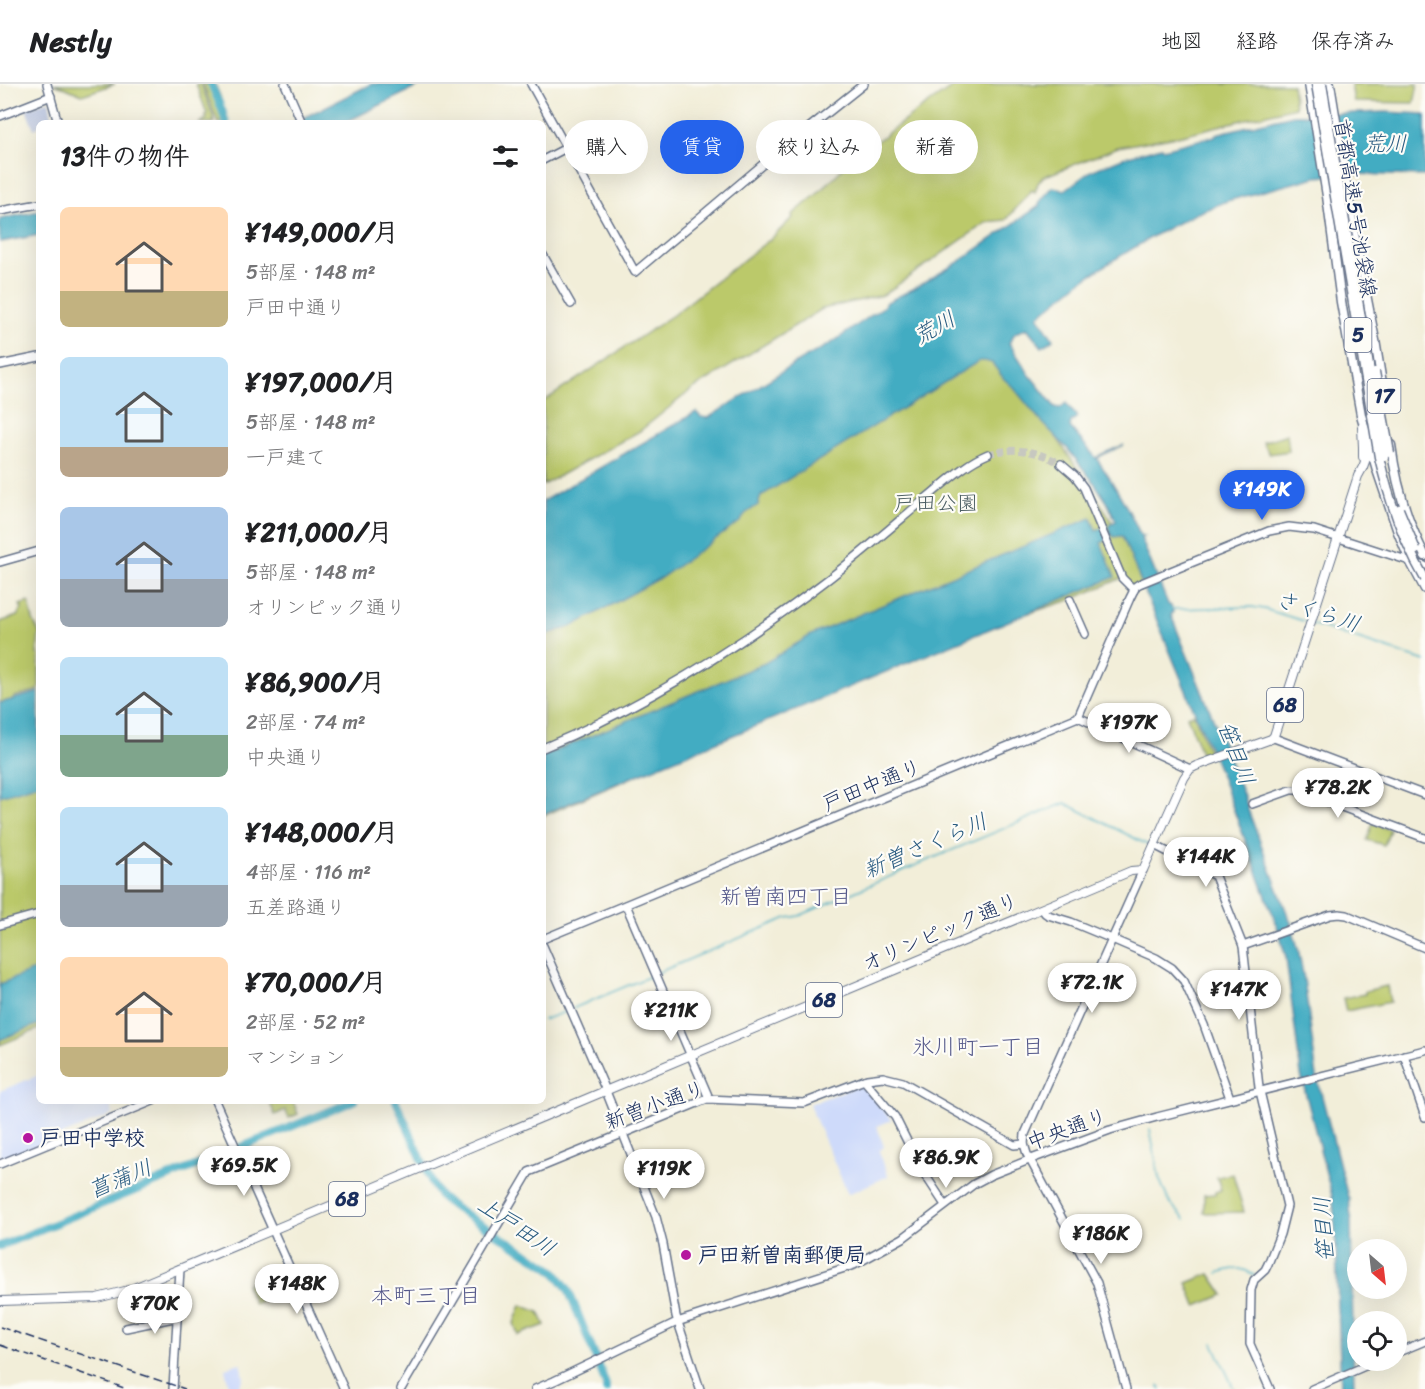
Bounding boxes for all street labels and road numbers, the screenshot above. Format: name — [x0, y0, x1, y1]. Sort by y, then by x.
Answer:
street label: 首都高速5号池袋線 — [1322, 116, 1388, 300]
road number: 5 — [1344, 318, 1372, 352]
road number: 17 — [1368, 379, 1400, 413]
road number: 68 — [1267, 688, 1303, 722]
street label: 戸田中通り — [816, 748, 928, 822]
street label: オリンピック通り — [855, 882, 1025, 982]
road number: 68 — [806, 983, 842, 1017]
street label: 新曽小通り — [599, 1069, 711, 1141]
street label: 中央通り — [1021, 1097, 1113, 1161]
road number: 68 — [329, 1182, 365, 1216]

